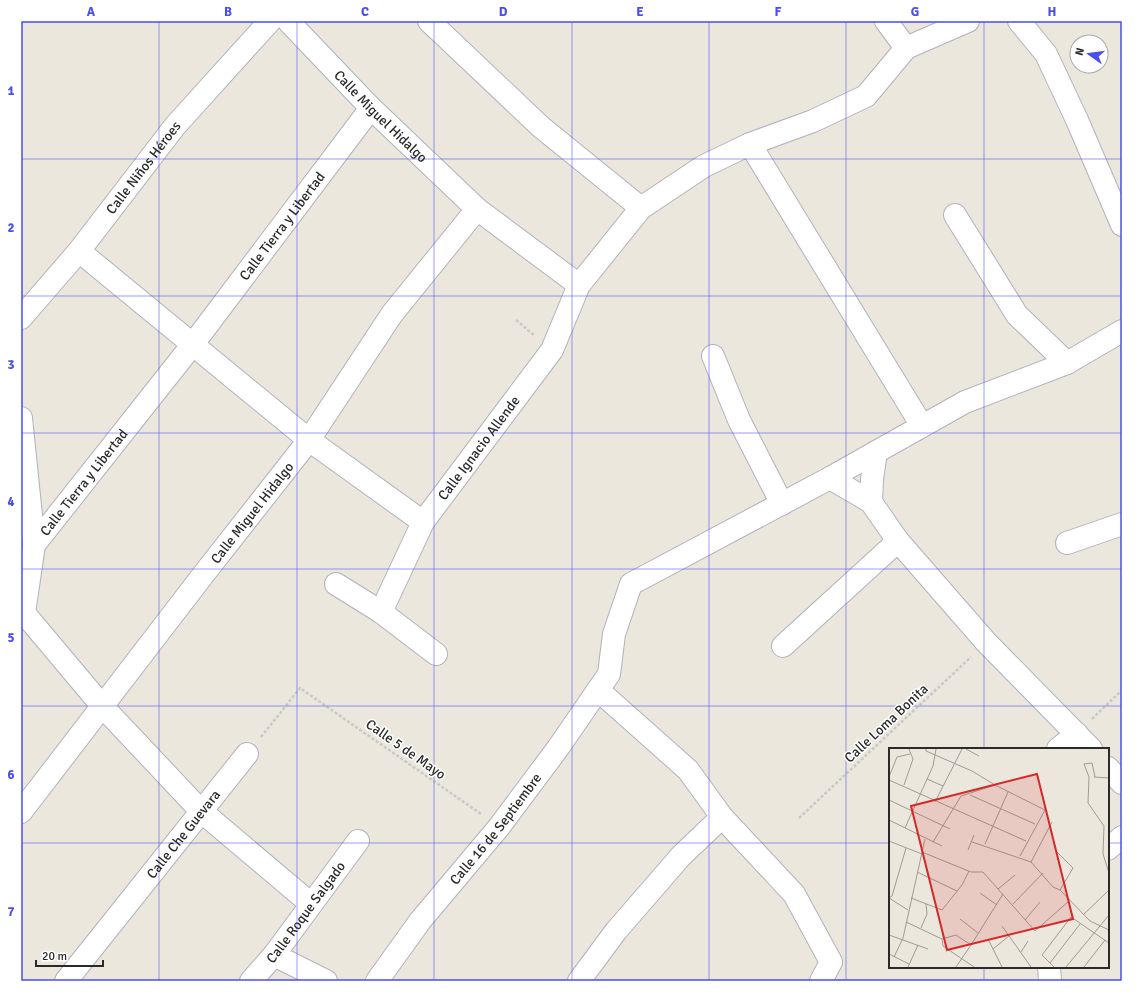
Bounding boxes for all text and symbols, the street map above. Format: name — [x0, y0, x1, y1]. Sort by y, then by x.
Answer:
text: A — [87, 4, 96, 20]
text: B — [224, 4, 232, 20]
text: C — [361, 4, 369, 20]
text: D — [499, 4, 508, 20]
text: E — [636, 4, 644, 20]
text: F — [775, 4, 782, 20]
text: G — [911, 4, 919, 20]
text: H — [1048, 4, 1056, 20]
north arrow — [1069, 34, 1109, 74]
text: N — [1073, 46, 1087, 57]
street label: Calle Miguel Hidalgo — [330, 67, 431, 166]
text: 1 — [7, 83, 15, 99]
street label: Calle Niños Héroes — [103, 118, 184, 218]
street label: Calle Tierra y Libertad — [236, 169, 329, 284]
text: 2 — [7, 220, 15, 236]
text: 3 — [7, 357, 15, 373]
street label: Calle Ignacio Allende — [434, 393, 524, 504]
street label: Calle Tierra y Libertad — [37, 426, 131, 539]
street label: Calle Miguel Hidalgo — [207, 459, 297, 567]
text: 4 — [7, 494, 15, 510]
text: 5 — [7, 630, 15, 646]
street label: Calle Loma Bonita — [841, 680, 932, 766]
street label: Calle 5 de Mayo — [363, 716, 449, 783]
inset map — [889, 748, 1109, 968]
text: 6 — [7, 767, 15, 783]
street label: Calle 16 de Septiembre — [446, 770, 545, 888]
street label: Calle Che Guevara — [143, 786, 224, 882]
street label: Calle Roque Salgado — [263, 858, 349, 967]
text: 7 — [7, 904, 15, 920]
scale bar — [36, 942, 103, 968]
text: 20 m — [42, 949, 67, 964]

